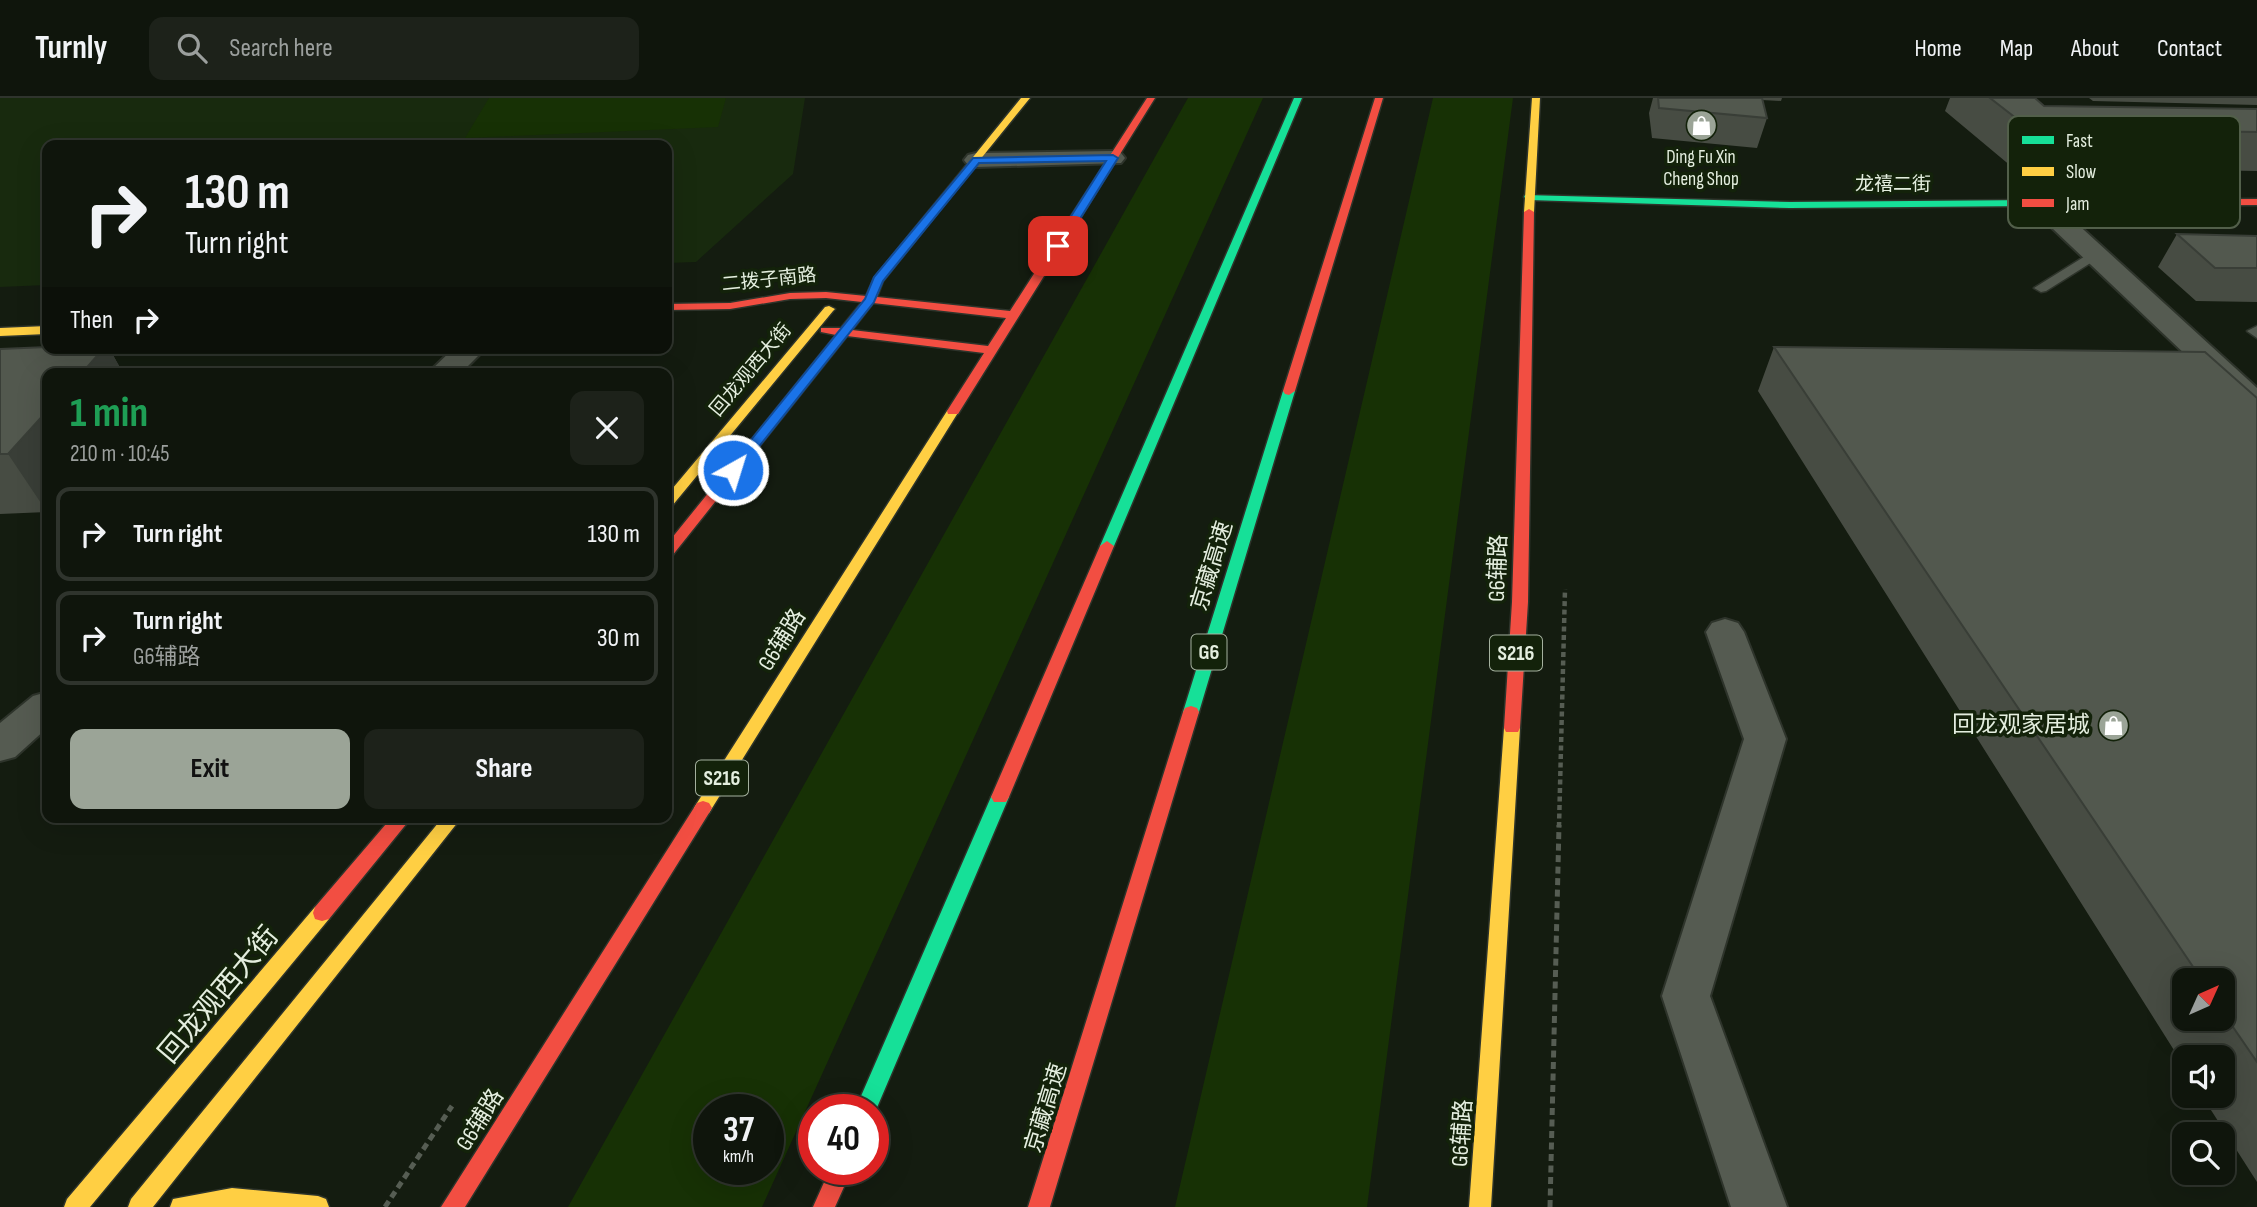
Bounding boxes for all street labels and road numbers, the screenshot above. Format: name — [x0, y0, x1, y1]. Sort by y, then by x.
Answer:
street label: 龙禧二街 — [1855, 173, 1931, 196]
street label: 二拨子南路 — [721, 264, 817, 296]
street label: 回龙观西大街 — [706, 319, 796, 421]
street label: 京藏高速 — [1185, 518, 1239, 614]
street label: G6辅路 — [1483, 534, 1513, 602]
street label: G6辅路 — [752, 604, 812, 676]
road number: G6 — [1192, 634, 1226, 670]
road number: S216 — [1490, 636, 1542, 670]
road number: S216 — [696, 760, 748, 796]
street label: 回龙观西大街 — [152, 920, 286, 1070]
street label: 京藏高速 — [1019, 1060, 1073, 1156]
street label: G6辅路 — [450, 1084, 510, 1156]
street label: G6辅路 — [1446, 1098, 1478, 1168]

